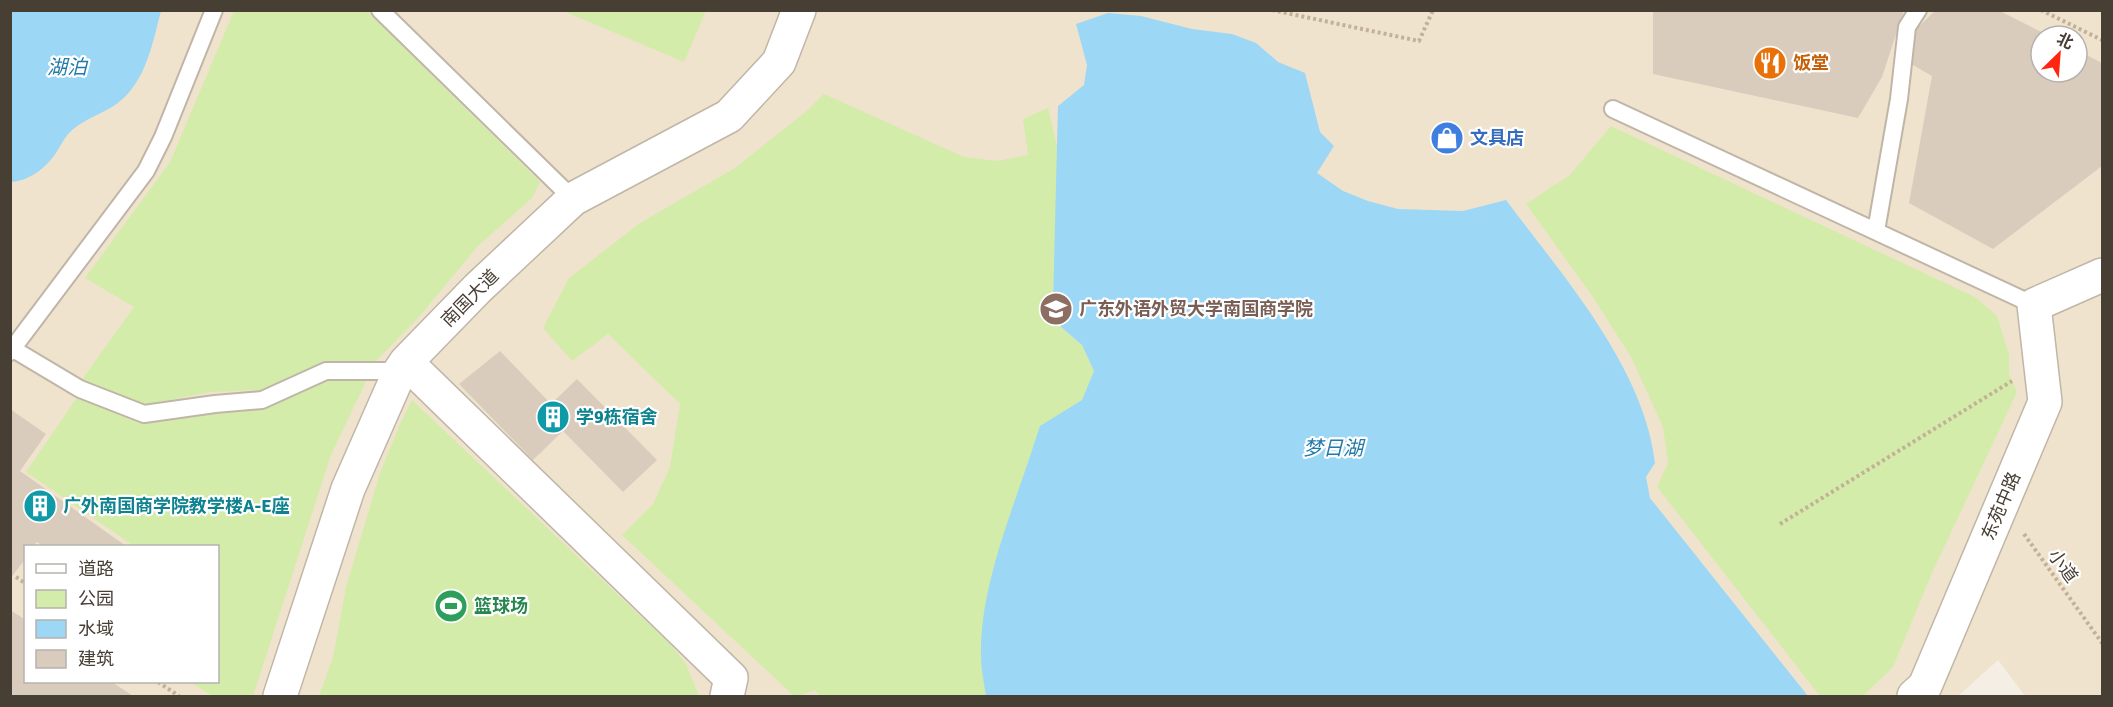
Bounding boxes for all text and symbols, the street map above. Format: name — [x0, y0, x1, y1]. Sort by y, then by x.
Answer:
north arrow — [2029, 24, 2089, 84]
text: 北 — [2053, 29, 2076, 54]
restaurant icon: 饭堂 — [1752, 45, 1788, 81]
place label: 饭堂 — [1793, 52, 1829, 74]
water label: 湖泊 — [47, 55, 89, 80]
shop icon: 文具店 — [1429, 120, 1465, 156]
place label: 文具店 — [1470, 127, 1524, 149]
street label: 南国大道 — [437, 265, 503, 331]
school or university icon: 广东外语外贸大学南国商学院 — [1038, 291, 1074, 327]
place label: 广东外语外贸大学南国商学院 — [1079, 298, 1313, 320]
building icon: 学9栋宿舍 — [535, 399, 571, 435]
place label: 学9栋宿舍 — [576, 406, 658, 428]
water label: 梦日湖 — [1303, 436, 1366, 461]
street label: 东苑中路 — [1977, 469, 2025, 543]
building icon: 广外南国商学院教学楼A-E座 — [22, 488, 58, 524]
place label: 广外南国商学院教学楼A-E座 — [63, 495, 290, 517]
legend — [24, 545, 219, 683]
street label: 小道 — [2044, 545, 2082, 587]
text: 道路 — [78, 558, 114, 580]
text: 公园 — [78, 588, 114, 610]
sports icon: 篮球场 — [433, 588, 469, 624]
place label: 篮球场 — [474, 595, 528, 617]
text: 水域 — [78, 618, 114, 640]
text: 建筑 — [78, 648, 114, 670]

